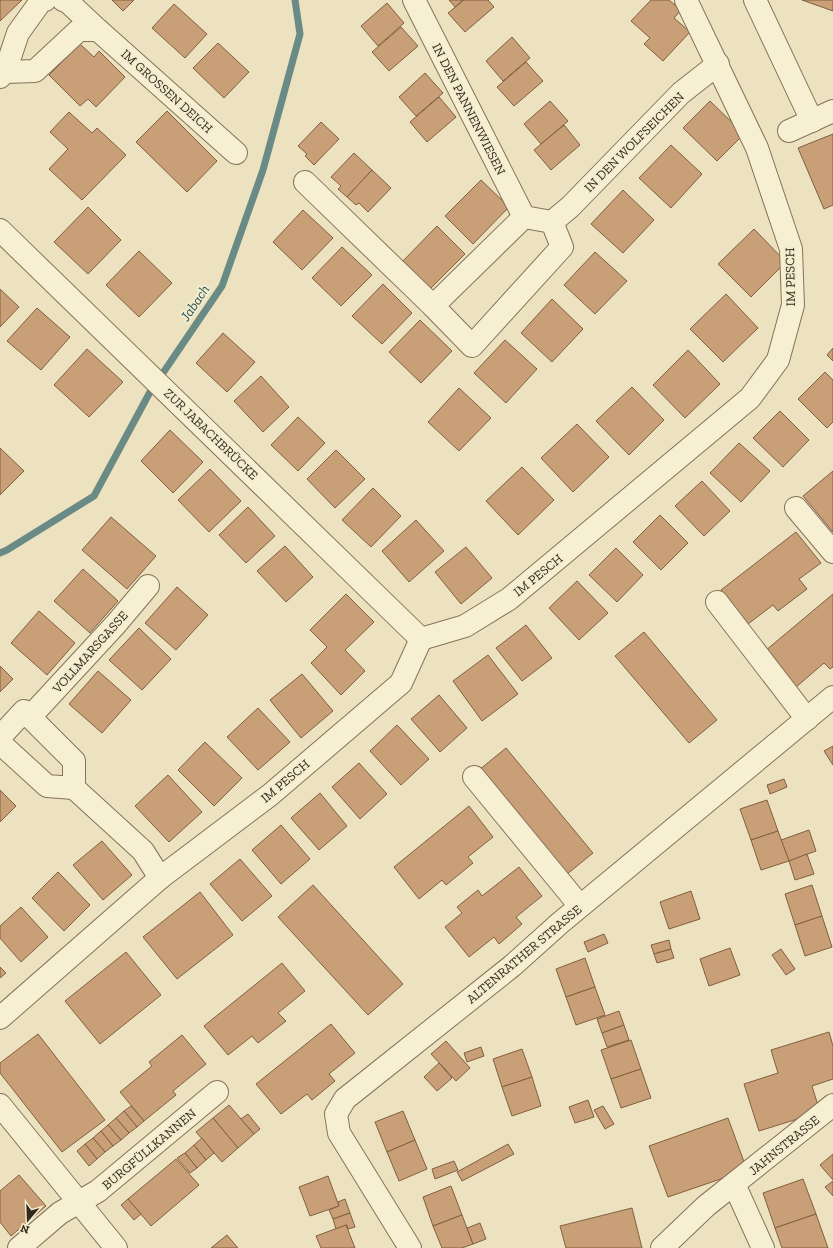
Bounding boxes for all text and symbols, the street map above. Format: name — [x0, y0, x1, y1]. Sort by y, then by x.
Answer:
street label: IN DEN PANNENWIESEN — [429, 41, 509, 178]
street label: IM GROSSEN DEICH — [118, 46, 216, 136]
street label: IN DEN WOLFSEICHEN — [581, 89, 687, 195]
street label: IM PESCH — [782, 247, 798, 307]
water label: Jabach — [176, 282, 213, 325]
street label: ZUR JABACHBRÜCKE — [161, 385, 261, 483]
street label: IM PESCH — [510, 551, 566, 599]
street label: VOLLMARSGASSE — [49, 608, 131, 697]
street label: IM PESCH — [258, 756, 312, 806]
street label: ALTENRATHER STRASSE — [464, 901, 585, 1006]
street label: BURGFÜLLKANNEN — [99, 1105, 199, 1193]
street label: JAHNSTRASSE — [746, 1112, 823, 1178]
north arrow — [8, 1200, 48, 1240]
text: N — [18, 1221, 31, 1236]

